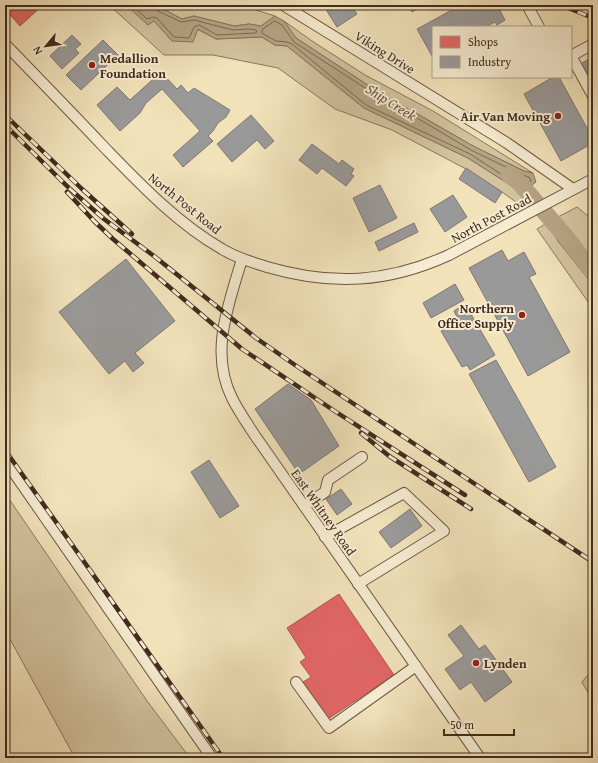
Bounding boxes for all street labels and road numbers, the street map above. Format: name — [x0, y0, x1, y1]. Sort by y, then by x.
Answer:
street label: Viking Drive — [351, 26, 419, 79]
street label: North Post Road — [144, 168, 225, 239]
street label: North Post Road — [448, 189, 535, 248]
street label: East Whitney Road — [287, 465, 361, 560]

